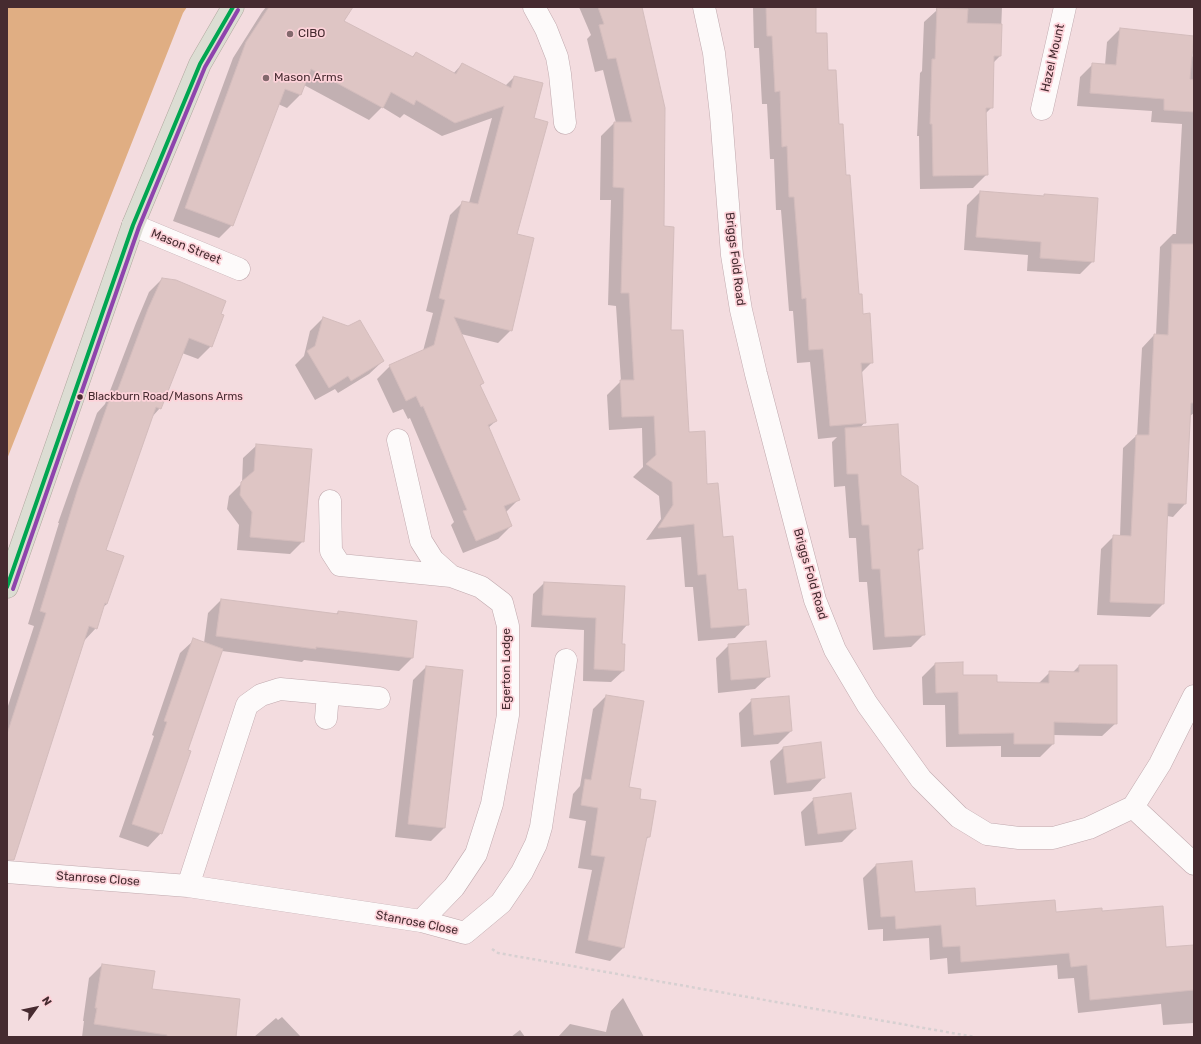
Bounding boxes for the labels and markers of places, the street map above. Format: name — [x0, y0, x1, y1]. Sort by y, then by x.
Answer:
place label: CIBO — [298, 27, 325, 41]
marker: CIBO — [285, 29, 295, 39]
place label: Mason Arms — [274, 71, 343, 85]
marker: Mason Arms — [261, 73, 271, 83]
place label: Blackburn Road/Masons Arms — [88, 390, 243, 404]
marker: Blackburn Road/Masons Arms — [75, 392, 85, 402]

